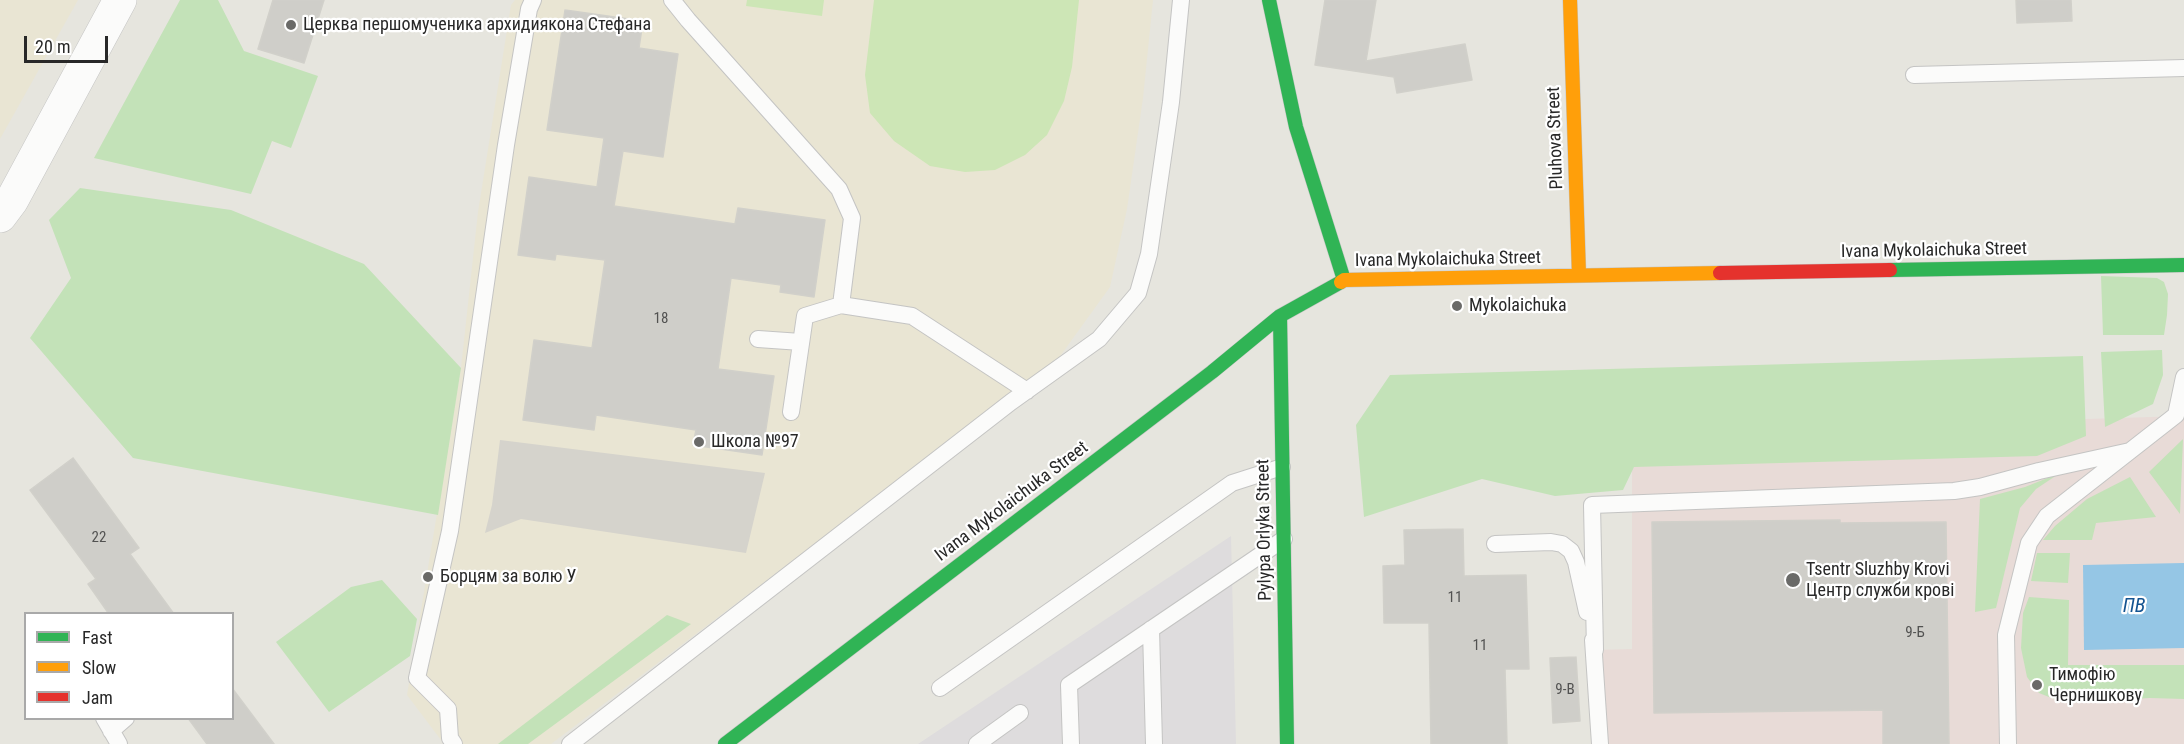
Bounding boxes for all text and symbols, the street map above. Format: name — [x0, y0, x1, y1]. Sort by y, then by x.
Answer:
place label: Церква першомученика архидиякона Стефана — [303, 14, 651, 36]
marker: Церква першомученика архидиякона Стефана — [284, 18, 298, 32]
scale bar — [27, 24, 111, 62]
text: 20 m — [35, 36, 70, 57]
street label: Pluhova Street — [1543, 86, 1569, 190]
street label: Ivana Mykolaichuka Street — [1841, 239, 2027, 263]
street label: Ivana Mykolaichuka Street — [1355, 248, 1541, 272]
place label: Mykolaichuka — [1469, 295, 1567, 317]
marker: Mykolaichuka — [1450, 299, 1464, 313]
house number: 18 — [654, 310, 668, 328]
place label: Школа №97 — [711, 431, 799, 453]
marker: Школа №97 — [692, 435, 706, 449]
street label: Ivana Mykolaichuka Street — [931, 437, 1093, 567]
street label: Pylypa Orlyka Street — [1253, 459, 1277, 601]
house number: 22 — [92, 529, 106, 547]
place label: Tsentr Sluzhby Krovi Центр служби крові — [1806, 559, 1954, 602]
place label: Борцям за волю У — [440, 566, 576, 588]
marker: Борцям за волю У — [421, 570, 435, 584]
marker: Tsentr Sluzhby Krovi Центр служби крові — [1784, 571, 1802, 589]
house number: 11 — [1448, 589, 1462, 607]
water label: ПВ — [2123, 595, 2145, 619]
legend — [24, 612, 234, 720]
house number: 9-Б — [1905, 624, 1925, 642]
text: Fast — [82, 627, 113, 648]
house number: 11 — [1473, 637, 1487, 655]
text: Slow — [82, 657, 116, 678]
place label: Тимофію Чернишкову — [2049, 664, 2142, 706]
marker: Тимофію Чернишкову — [2030, 678, 2044, 692]
house number: 9-В — [1555, 681, 1575, 699]
text: Jam — [82, 687, 113, 708]

